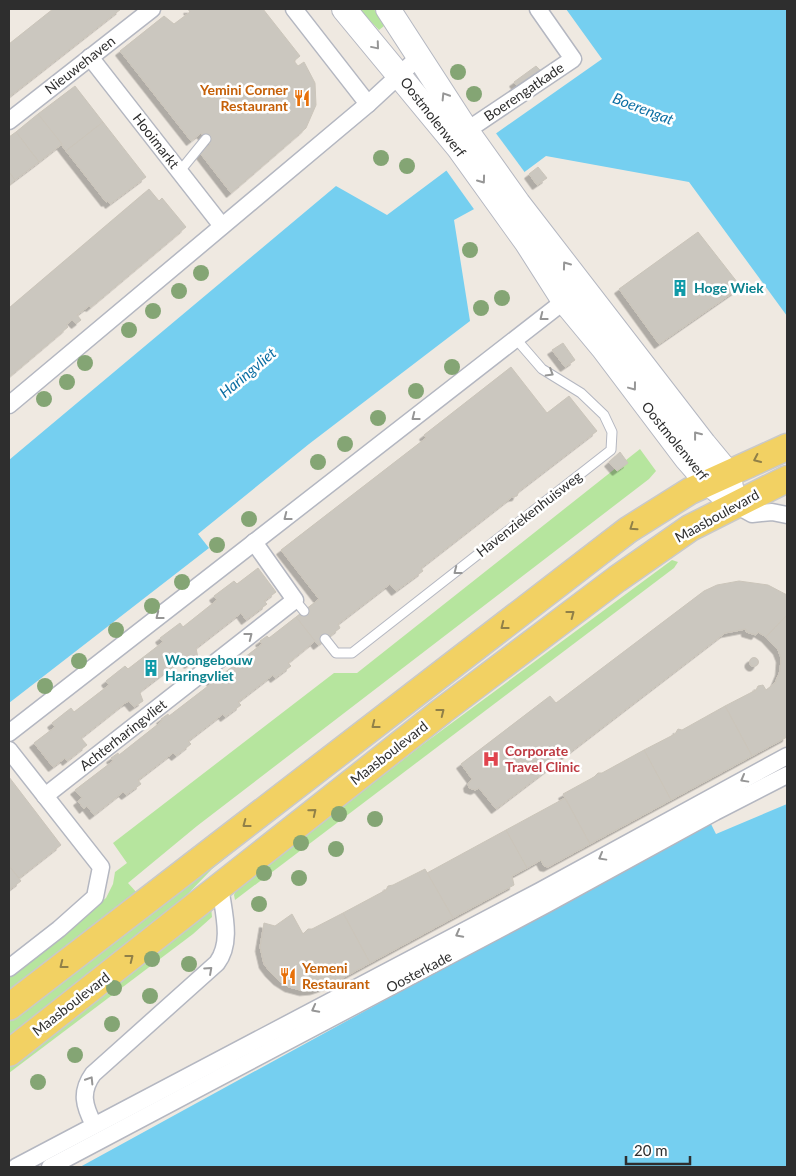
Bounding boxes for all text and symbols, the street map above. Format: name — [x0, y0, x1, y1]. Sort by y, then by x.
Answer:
street label: Nieuwehaven — [41, 32, 118, 97]
one-way arrow — [370, 40, 378, 49]
street label: Boerengatkade — [481, 59, 567, 125]
street label: Oostmolenwerf — [397, 73, 470, 160]
place label: Yemini Corner Restaurant — [199, 81, 289, 114]
restaurant icon: Yemini Corner Restaurant — [292, 88, 312, 108]
water label: Boerengat — [610, 88, 677, 128]
one-way arrow — [442, 93, 452, 102]
street label: Hooimarkt — [130, 110, 183, 172]
one-way arrow — [476, 174, 484, 183]
one-way arrow — [563, 261, 572, 271]
building icon: Hoge Wiek — [670, 278, 690, 298]
place label: Hoge Wiek — [694, 279, 764, 296]
one-way arrow — [540, 311, 549, 319]
water label: Haringvliet — [215, 343, 280, 401]
one-way arrow — [544, 367, 553, 377]
one-way arrow — [627, 381, 635, 390]
street label: Oostmolenwerf — [638, 398, 712, 484]
one-way arrow — [411, 411, 421, 420]
one-way arrow — [694, 432, 702, 441]
one-way arrow — [753, 453, 762, 463]
street label: Havenziekenhuisweg — [473, 467, 585, 560]
street label: Maasboulevard — [672, 485, 762, 546]
one-way arrow — [284, 511, 293, 519]
one-way arrow — [629, 521, 638, 530]
one-way arrow — [454, 565, 463, 573]
one-way arrow — [156, 611, 165, 619]
one-way arrow — [565, 611, 575, 620]
one-way arrow — [500, 620, 510, 629]
one-way arrow — [243, 634, 252, 642]
place label: Woongebouw Haringvliet — [165, 651, 253, 684]
building icon: Woongebouw Haringvliet — [141, 658, 161, 678]
street label: Achterharingvliet — [76, 695, 170, 774]
one-way arrow — [435, 709, 444, 717]
street label: Maasboulevard — [347, 717, 431, 788]
one-way arrow — [372, 720, 381, 728]
place label: Corporate Travel Clinic — [505, 742, 580, 775]
hospital icon: Corporate Travel Clinic — [481, 749, 501, 769]
one-way arrow — [741, 773, 750, 783]
one-way arrow — [307, 810, 316, 818]
one-way arrow — [242, 818, 252, 827]
one-way arrow — [598, 851, 607, 861]
one-way arrow — [455, 928, 464, 938]
street label: Oosterkade — [383, 947, 454, 996]
one-way arrow — [124, 954, 133, 963]
one-way arrow — [60, 959, 69, 967]
place label: Yemeni Restaurant — [301, 959, 370, 992]
restaurant icon: Yemeni Restaurant — [278, 966, 298, 986]
one-way arrow — [204, 967, 213, 976]
street label: Maasboulevard — [29, 968, 113, 1039]
one-way arrow — [311, 1003, 320, 1013]
one-way arrow — [84, 1076, 94, 1085]
scale bar — [626, 1134, 690, 1166]
text: 20 m — [634, 1141, 668, 1159]

